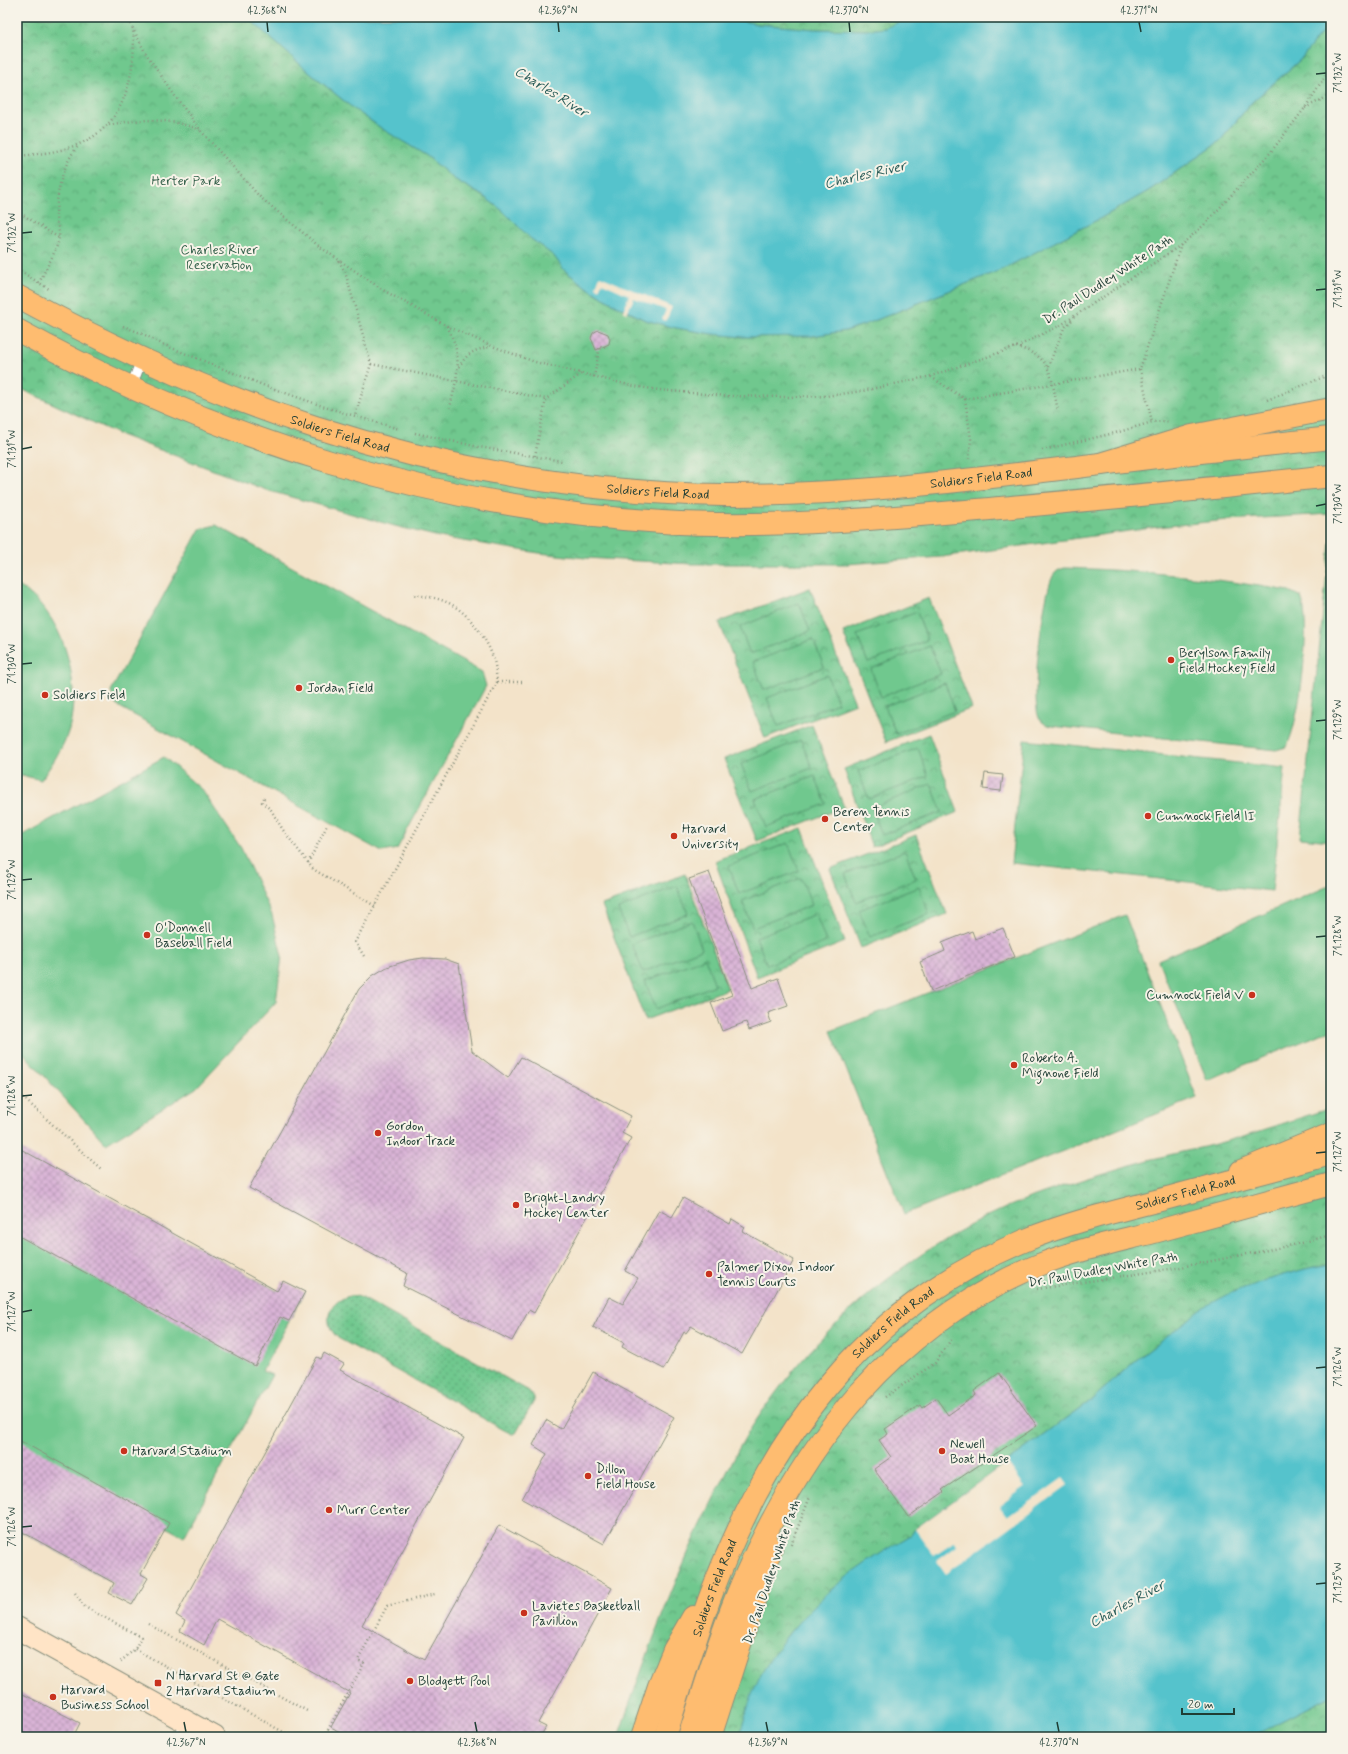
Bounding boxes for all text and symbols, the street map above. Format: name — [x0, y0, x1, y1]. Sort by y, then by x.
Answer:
text: 42.368°N — [248, 4, 287, 18]
text: 42.369°N — [539, 4, 578, 18]
text: 42.370°N — [829, 4, 869, 18]
text: 42.371°N — [1121, 4, 1158, 18]
text: 71.132°W — [1331, 53, 1345, 93]
water label: Charles River — [511, 62, 593, 123]
water label: Charles River — [823, 156, 910, 193]
park label: Herter Park — [152, 173, 221, 190]
text: 71.132°W — [5, 213, 19, 253]
street label: Dr. Paul Dudley White Path — [1040, 232, 1176, 328]
park label: Charles River Reservation — [180, 242, 258, 274]
text: 71.131°W — [1331, 270, 1345, 308]
street label: Soldiers Field Road — [288, 411, 392, 457]
text: 71.131°W — [5, 430, 19, 468]
street label: Soldiers Field Road — [929, 464, 1033, 492]
street label: Soldiers Field Road — [606, 480, 710, 503]
text: 71.130°W — [1331, 484, 1345, 524]
text: 71.130°W — [5, 644, 19, 684]
place label: Berylson Family Field Hockey Field — [1179, 645, 1275, 677]
marker: Berylson Family Field Hockey Field — [1166, 655, 1176, 665]
place label: Jordan Field — [307, 680, 373, 697]
marker: Jordan Field — [294, 683, 304, 693]
place label: Soldiers Field — [53, 687, 125, 704]
marker: Soldiers Field — [40, 690, 50, 700]
text: 71.129°W — [1331, 700, 1345, 740]
place label: Beren Tennis Center — [833, 804, 910, 836]
place label: Cumnock Field II — [1156, 808, 1255, 825]
marker: Cumnock Field II — [1143, 811, 1153, 821]
marker: Beren Tennis Center — [820, 814, 830, 824]
place label: Harvard University — [682, 821, 738, 853]
marker: Harvard University — [669, 831, 679, 841]
text: 71.129°W — [5, 860, 19, 900]
text: 71.128°W — [1331, 916, 1345, 956]
place label: O'Donnell Baseball Field — [155, 920, 232, 952]
marker: O'Donnell Baseball Field — [142, 930, 152, 940]
place label: Cumnock Field V — [1146, 987, 1244, 1004]
marker: Cumnock Field V — [1247, 990, 1257, 1000]
place label: Roberto A. Mignone Field — [1022, 1050, 1098, 1084]
marker: Roberto A. Mignone Field — [1009, 1060, 1019, 1070]
text: 71.128°W — [5, 1076, 19, 1116]
place label: Gordon Indoor Track — [386, 1118, 456, 1150]
marker: Gordon Indoor Track — [373, 1128, 383, 1138]
text: 71.127°W — [1331, 1132, 1345, 1172]
street label: Soldiers Field Road — [1134, 1172, 1238, 1214]
place label: Bright-Landry Hockey Center — [524, 1190, 609, 1222]
marker: Bright-Landry Hockey Center — [511, 1200, 521, 1210]
street label: Dr. Paul Dudley White Path — [1027, 1248, 1179, 1292]
place label: Palmer Dixon Indoor Tennis Courts — [717, 1259, 835, 1291]
marker: Palmer Dixon Indoor Tennis Courts — [704, 1269, 714, 1279]
street label: Soldiers Field Road — [848, 1283, 937, 1362]
text: 71.127°W — [5, 1292, 19, 1332]
text: 71.126°W — [1331, 1347, 1345, 1387]
place label: Newell Boat House — [950, 1436, 1009, 1468]
place label: Harvard Stadium — [132, 1443, 232, 1460]
marker: Harvard Stadium — [119, 1446, 129, 1456]
marker: Newell Boat House — [937, 1446, 947, 1456]
place label: Dillon Field House — [596, 1461, 656, 1493]
marker: Dillon Field House — [583, 1471, 593, 1481]
street label: Dr. Paul Dudley White Path — [739, 1498, 805, 1646]
place label: Murr Center — [337, 1502, 410, 1519]
marker: Murr Center — [324, 1505, 334, 1515]
text: 71.126°W — [5, 1507, 19, 1547]
street label: Soldiers Field Road — [689, 1537, 741, 1639]
text: 71.125°W — [1331, 1563, 1345, 1603]
water label: Charles River — [1086, 1575, 1170, 1632]
place label: Lavietes Basketball Pavillion — [532, 1598, 640, 1630]
marker: Lavietes Basketball Pavillion — [519, 1608, 529, 1618]
place label: N Harvard St @ Gate 2 Harvard Stadium — [166, 1668, 280, 1700]
place label: Blodgett Pool — [418, 1673, 490, 1690]
marker: Blodgett Pool — [405, 1676, 415, 1686]
marker: N Harvard St @ Gate 2 Harvard Stadium — [153, 1678, 163, 1688]
place label: Harvard Business School — [61, 1682, 149, 1714]
scale bar — [1182, 1690, 1234, 1716]
marker: Harvard Business School — [48, 1692, 58, 1702]
text: 20 m — [1188, 1697, 1214, 1713]
text: 42.367°N — [166, 1736, 206, 1750]
text: 42.368°N — [458, 1736, 497, 1750]
text: 42.369°N — [749, 1736, 788, 1750]
text: 42.370°N — [1039, 1736, 1079, 1750]

